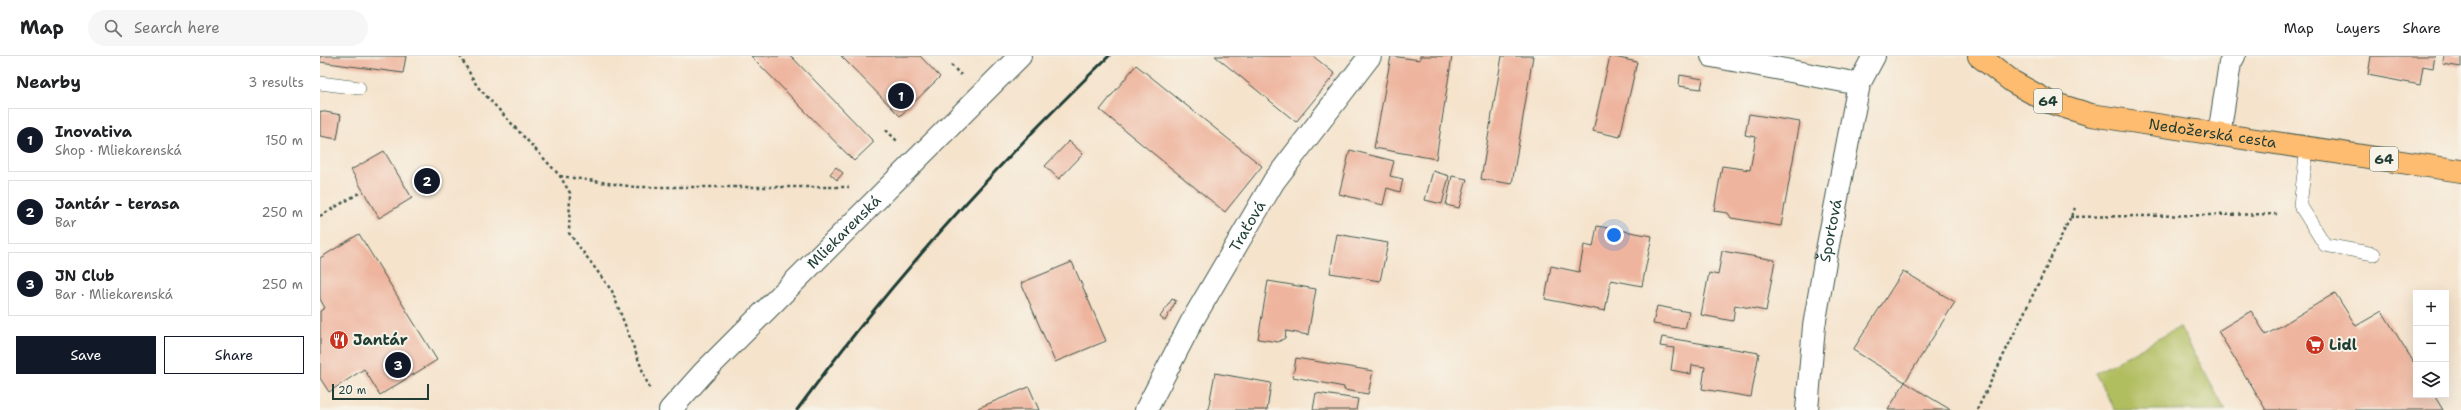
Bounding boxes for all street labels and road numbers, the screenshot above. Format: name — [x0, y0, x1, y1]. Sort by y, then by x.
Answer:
road number: 64 — [2034, 89, 2062, 113]
street label: Nedožerská cesta — [2147, 114, 2279, 153]
road number: 64 — [2370, 147, 2398, 171]
street label: Mliekarenská — [803, 190, 886, 273]
street label: Traťová — [1225, 196, 1271, 255]
street label: Športová — [1814, 197, 1847, 264]

